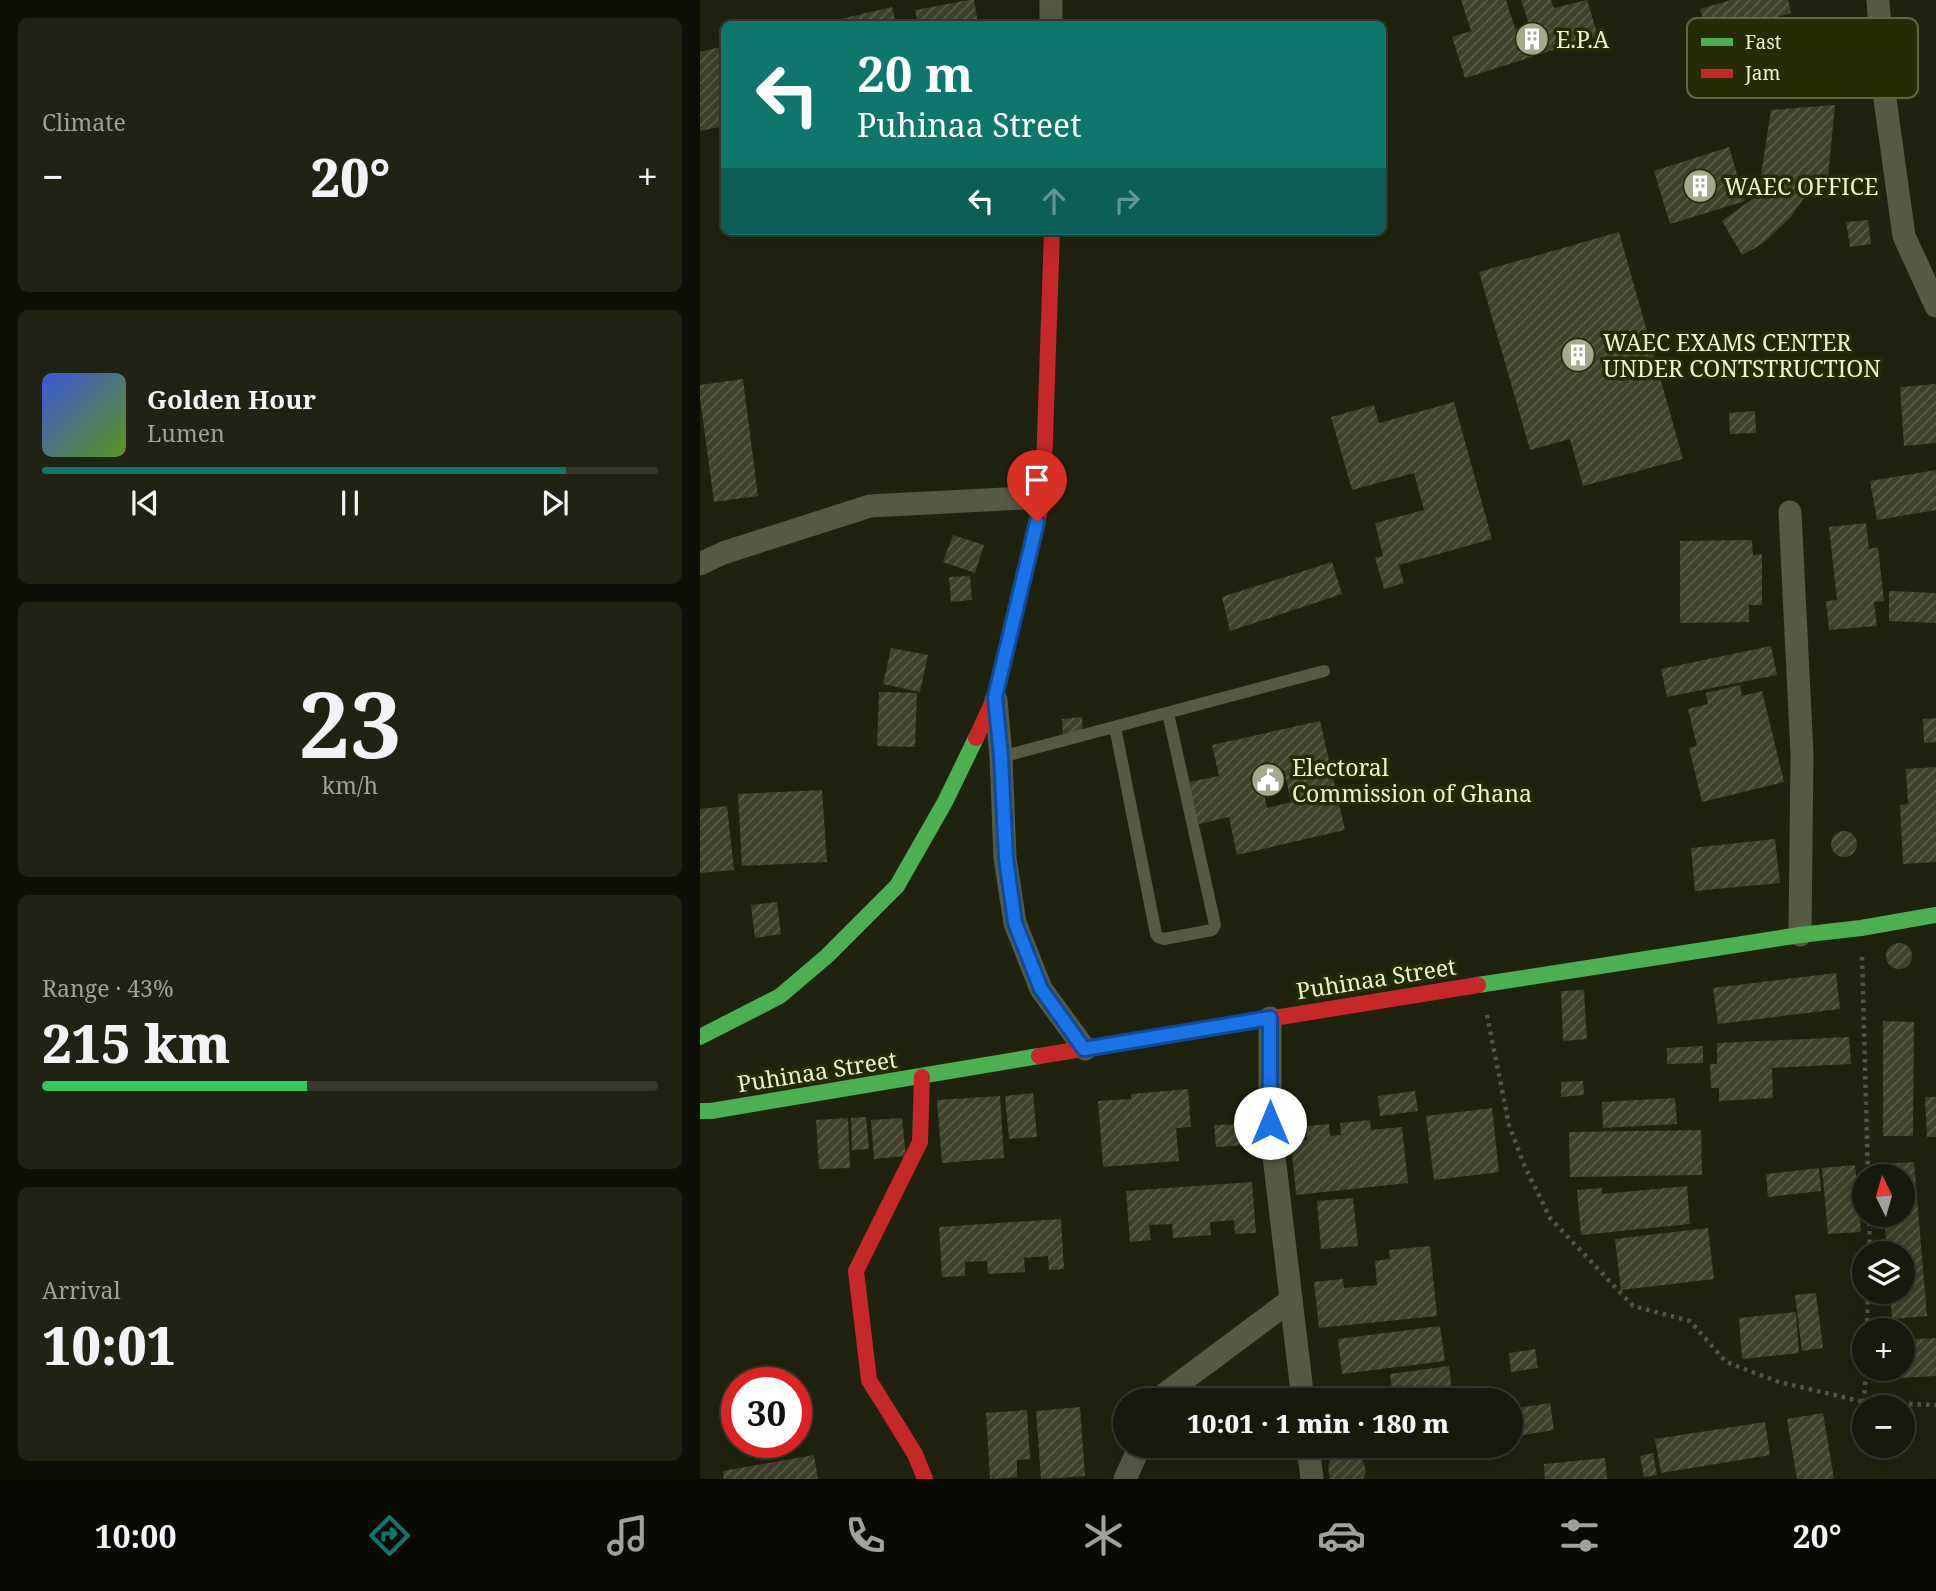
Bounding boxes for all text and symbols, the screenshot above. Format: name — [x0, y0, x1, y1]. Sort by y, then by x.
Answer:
legend — [1687, 18, 1918, 98]
building icon: E.P.A — [1513, 20, 1551, 58]
place label: E.P.A — [1556, 23, 1610, 55]
text: Fast — [1745, 29, 1782, 55]
text: 20 m — [857, 40, 973, 106]
icon: left — [742, 49, 833, 140]
text: Jam — [1744, 60, 1780, 86]
text: Puhinaa Street — [857, 103, 1081, 146]
text: Climate — [42, 106, 126, 138]
text: 20° — [310, 141, 390, 212]
text: − — [42, 150, 64, 202]
text: + — [637, 150, 658, 202]
building icon: WAEC OFFICE — [1681, 167, 1719, 205]
place label: WAEC OFFICE — [1724, 170, 1878, 202]
icon: left — [962, 182, 1000, 220]
icon: ahead — [1035, 182, 1073, 220]
icon: right — [1108, 182, 1146, 220]
place label: WAEC EXAMS CENTER UNDER CONTSTRUCTION — [1603, 326, 1881, 384]
building icon: WAEC EXAMS CENTER UNDER CONTSTRUCTION — [1559, 336, 1597, 374]
text: Golden Hour — [147, 381, 316, 417]
text: Lumen — [147, 417, 225, 449]
pin — [1007, 450, 1067, 522]
icon: arrive — [1018, 461, 1056, 499]
icon: previous — [126, 484, 164, 522]
icon: pause — [331, 484, 369, 522]
icon: next — [536, 484, 574, 522]
text: 23 — [299, 661, 401, 785]
place label: Electoral Commission of Ghana — [1292, 751, 1532, 809]
public building icon: Electoral Commission of Ghana — [1249, 761, 1287, 799]
text: km/h — [322, 769, 378, 801]
street label: Puhinaa Street — [1294, 950, 1458, 1006]
text: Range · 43% — [42, 972, 174, 1004]
text: 215 km — [42, 1007, 230, 1078]
street label: Puhinaa Street — [735, 1043, 899, 1099]
position arrow — [1233, 1086, 1307, 1160]
north arrow — [1852, 1164, 1914, 1227]
map controls — [1852, 1164, 1915, 1458]
button: layers — [1852, 1241, 1915, 1304]
text: Arrival — [42, 1274, 121, 1306]
text: 10:01 — [42, 1309, 176, 1380]
button: + — [1852, 1318, 1915, 1381]
speed limit sign: 30 — [721, 1367, 812, 1458]
button: − — [1852, 1395, 1915, 1458]
text: 10:01 · 1 min · 180 m — [1187, 1405, 1449, 1441]
icon: directions — [365, 1511, 414, 1560]
icon: music — [603, 1511, 652, 1560]
icon: phone — [841, 1511, 890, 1560]
icon: climate — [1079, 1511, 1128, 1560]
icon: car — [1317, 1511, 1366, 1560]
icon: filters — [1555, 1511, 1604, 1560]
text: 10:00 — [94, 1514, 176, 1557]
text: 20° — [1793, 1514, 1841, 1557]

